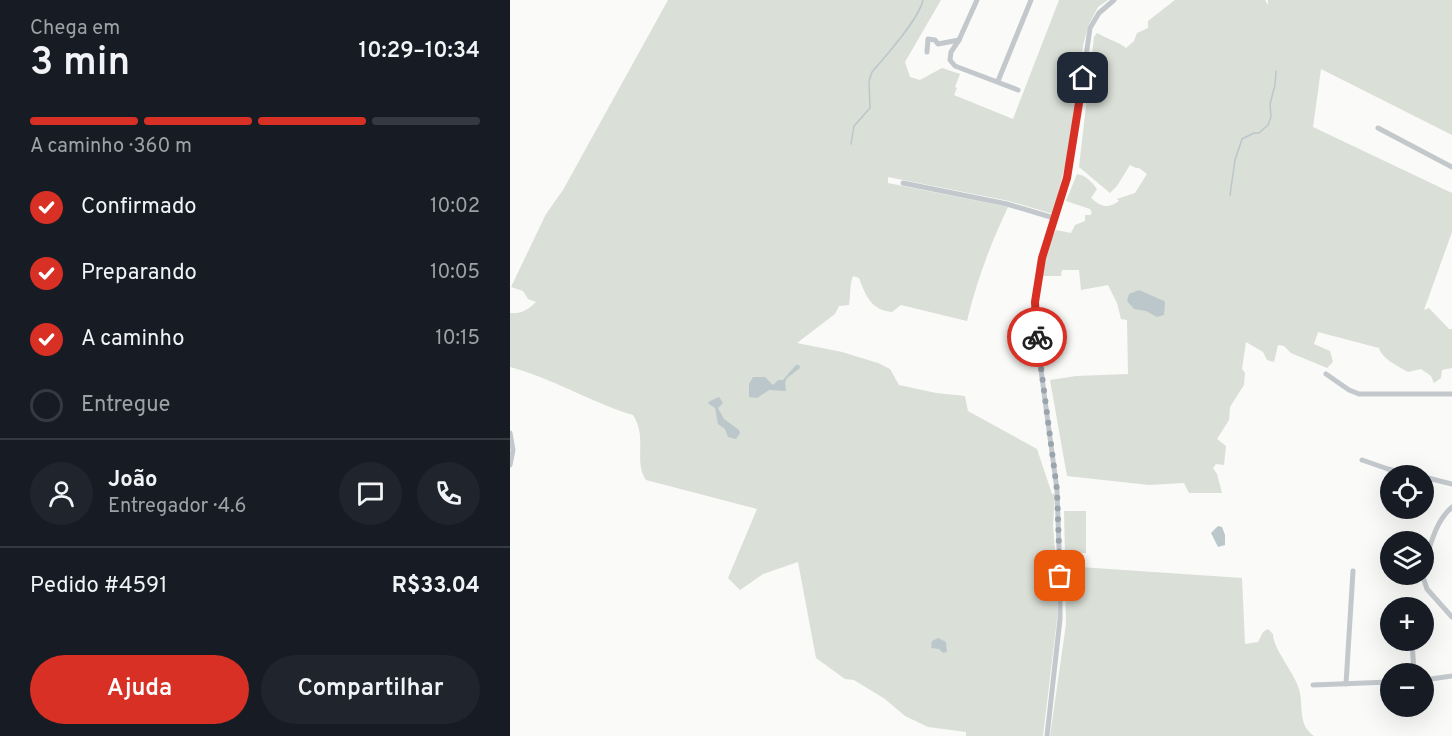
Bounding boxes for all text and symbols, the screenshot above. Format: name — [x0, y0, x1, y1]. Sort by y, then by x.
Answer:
text: Chega em — [30, 16, 120, 42]
text: 10:29–10:34 — [359, 38, 480, 65]
text: 3 min — [30, 40, 130, 89]
pin — [1057, 52, 1108, 103]
icon: home — [1066, 61, 1099, 94]
text: A caminho · 360 m — [30, 134, 192, 160]
icon: check — [30, 191, 63, 224]
text: Confirmado — [81, 194, 197, 221]
text: 10:02 — [430, 194, 480, 220]
icon: check — [30, 257, 63, 290]
text: Preparando — [81, 260, 197, 287]
text: 10:05 — [430, 260, 480, 286]
courier — [1007, 307, 1067, 367]
icon: bike — [1021, 321, 1054, 354]
icon: check — [30, 323, 63, 356]
text: A caminho — [81, 326, 184, 353]
text: 10:15 — [435, 326, 480, 352]
text: Entregue — [81, 392, 170, 419]
button: person — [30, 462, 93, 525]
button: chat — [339, 462, 402, 525]
button: phone — [417, 462, 480, 525]
map controls — [1380, 465, 1434, 717]
button: locate — [1380, 465, 1434, 519]
text: João — [108, 467, 157, 494]
text: Entregador · 4.6 — [108, 494, 247, 520]
button: layers — [1380, 531, 1434, 585]
pin — [1034, 550, 1085, 601]
icon: bag — [1043, 559, 1076, 592]
text: Pedido #4591 — [30, 573, 167, 600]
text: R$33.04 — [392, 573, 480, 600]
button: + — [1380, 597, 1434, 651]
button: Ajuda — [30, 655, 249, 724]
button: Compartilhar — [261, 655, 480, 724]
button: − — [1380, 663, 1434, 717]

